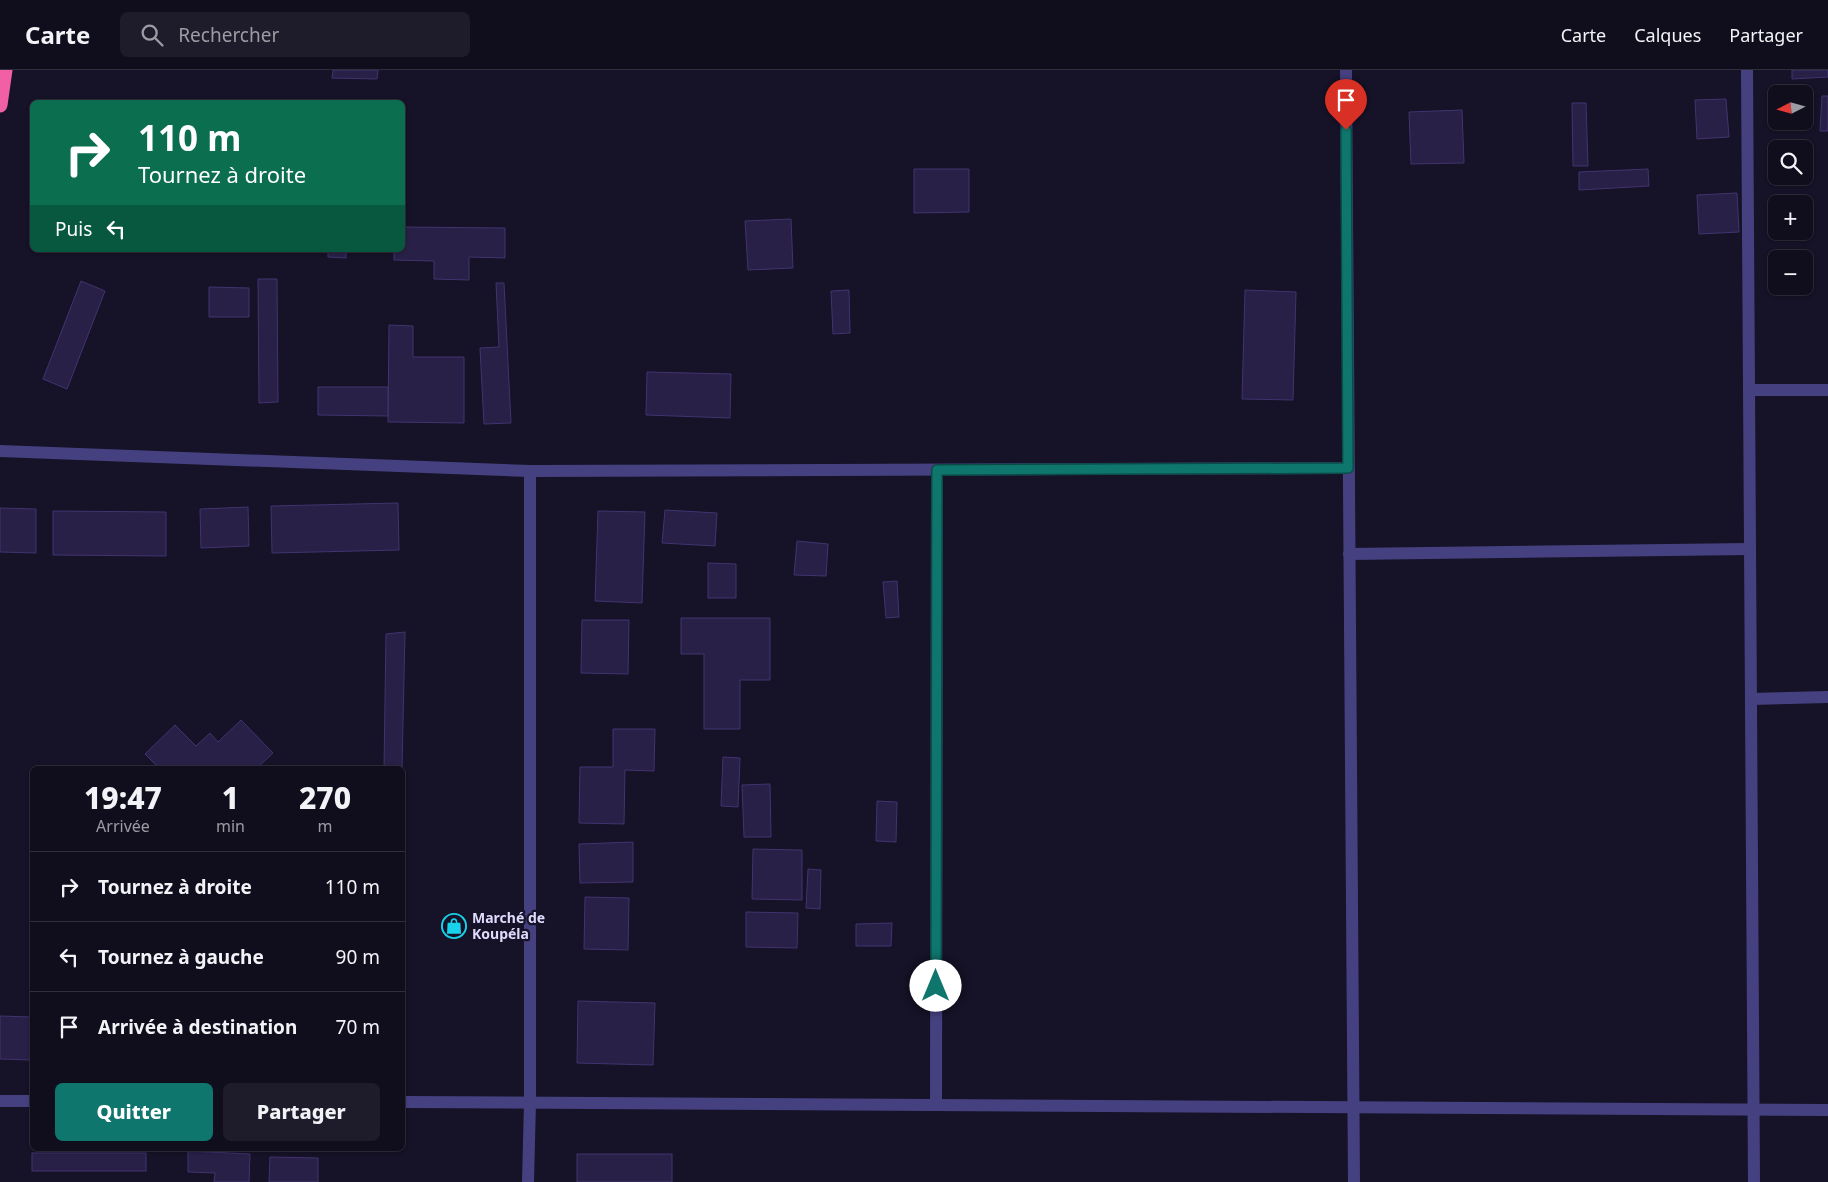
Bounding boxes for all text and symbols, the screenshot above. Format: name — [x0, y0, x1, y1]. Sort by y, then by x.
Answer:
search box — [120, 12, 470, 57]
text: Carte — [25, 18, 90, 51]
icon: search — [138, 21, 166, 49]
text: Rechercher — [178, 22, 279, 48]
text: Carte — [1561, 23, 1606, 47]
text: Calques — [1634, 23, 1701, 47]
text: Partager — [1729, 23, 1803, 47]
pin — [1325, 79, 1367, 130]
north arrow — [1768, 85, 1812, 130]
map controls — [1768, 85, 1813, 295]
icon: arrive — [1332, 86, 1360, 114]
text: 110 m — [138, 114, 241, 161]
icon: right — [55, 120, 120, 185]
button: search — [1768, 140, 1813, 185]
text: Tournez à droite — [138, 159, 306, 189]
button: + — [1768, 195, 1813, 240]
icon: left — [102, 215, 130, 243]
text: Puis — [55, 216, 92, 242]
button: − — [1768, 250, 1813, 295]
text: 19:47 — [84, 777, 162, 818]
text: 1 — [222, 777, 239, 818]
text: 270 — [299, 777, 351, 818]
text: Arrivée — [96, 815, 150, 837]
text: min — [216, 815, 245, 837]
text: m — [317, 815, 332, 837]
icon: right — [55, 873, 83, 901]
text: Tournez à droite — [98, 874, 252, 900]
text: 110 m — [325, 874, 380, 900]
place label: Marché de Koupéla — [472, 908, 545, 943]
shop icon: Marché de Koupéla — [441, 913, 467, 939]
icon: left — [55, 943, 83, 971]
text: Tournez à gauche — [98, 944, 264, 970]
text: 90 m — [336, 944, 380, 970]
position arrow — [909, 959, 961, 1011]
icon: arrive — [55, 1013, 83, 1041]
text: Arrivée à destination — [98, 1014, 297, 1040]
text: 70 m — [336, 1014, 380, 1040]
button: Quitter — [55, 1083, 213, 1141]
button: Partager — [223, 1083, 380, 1141]

